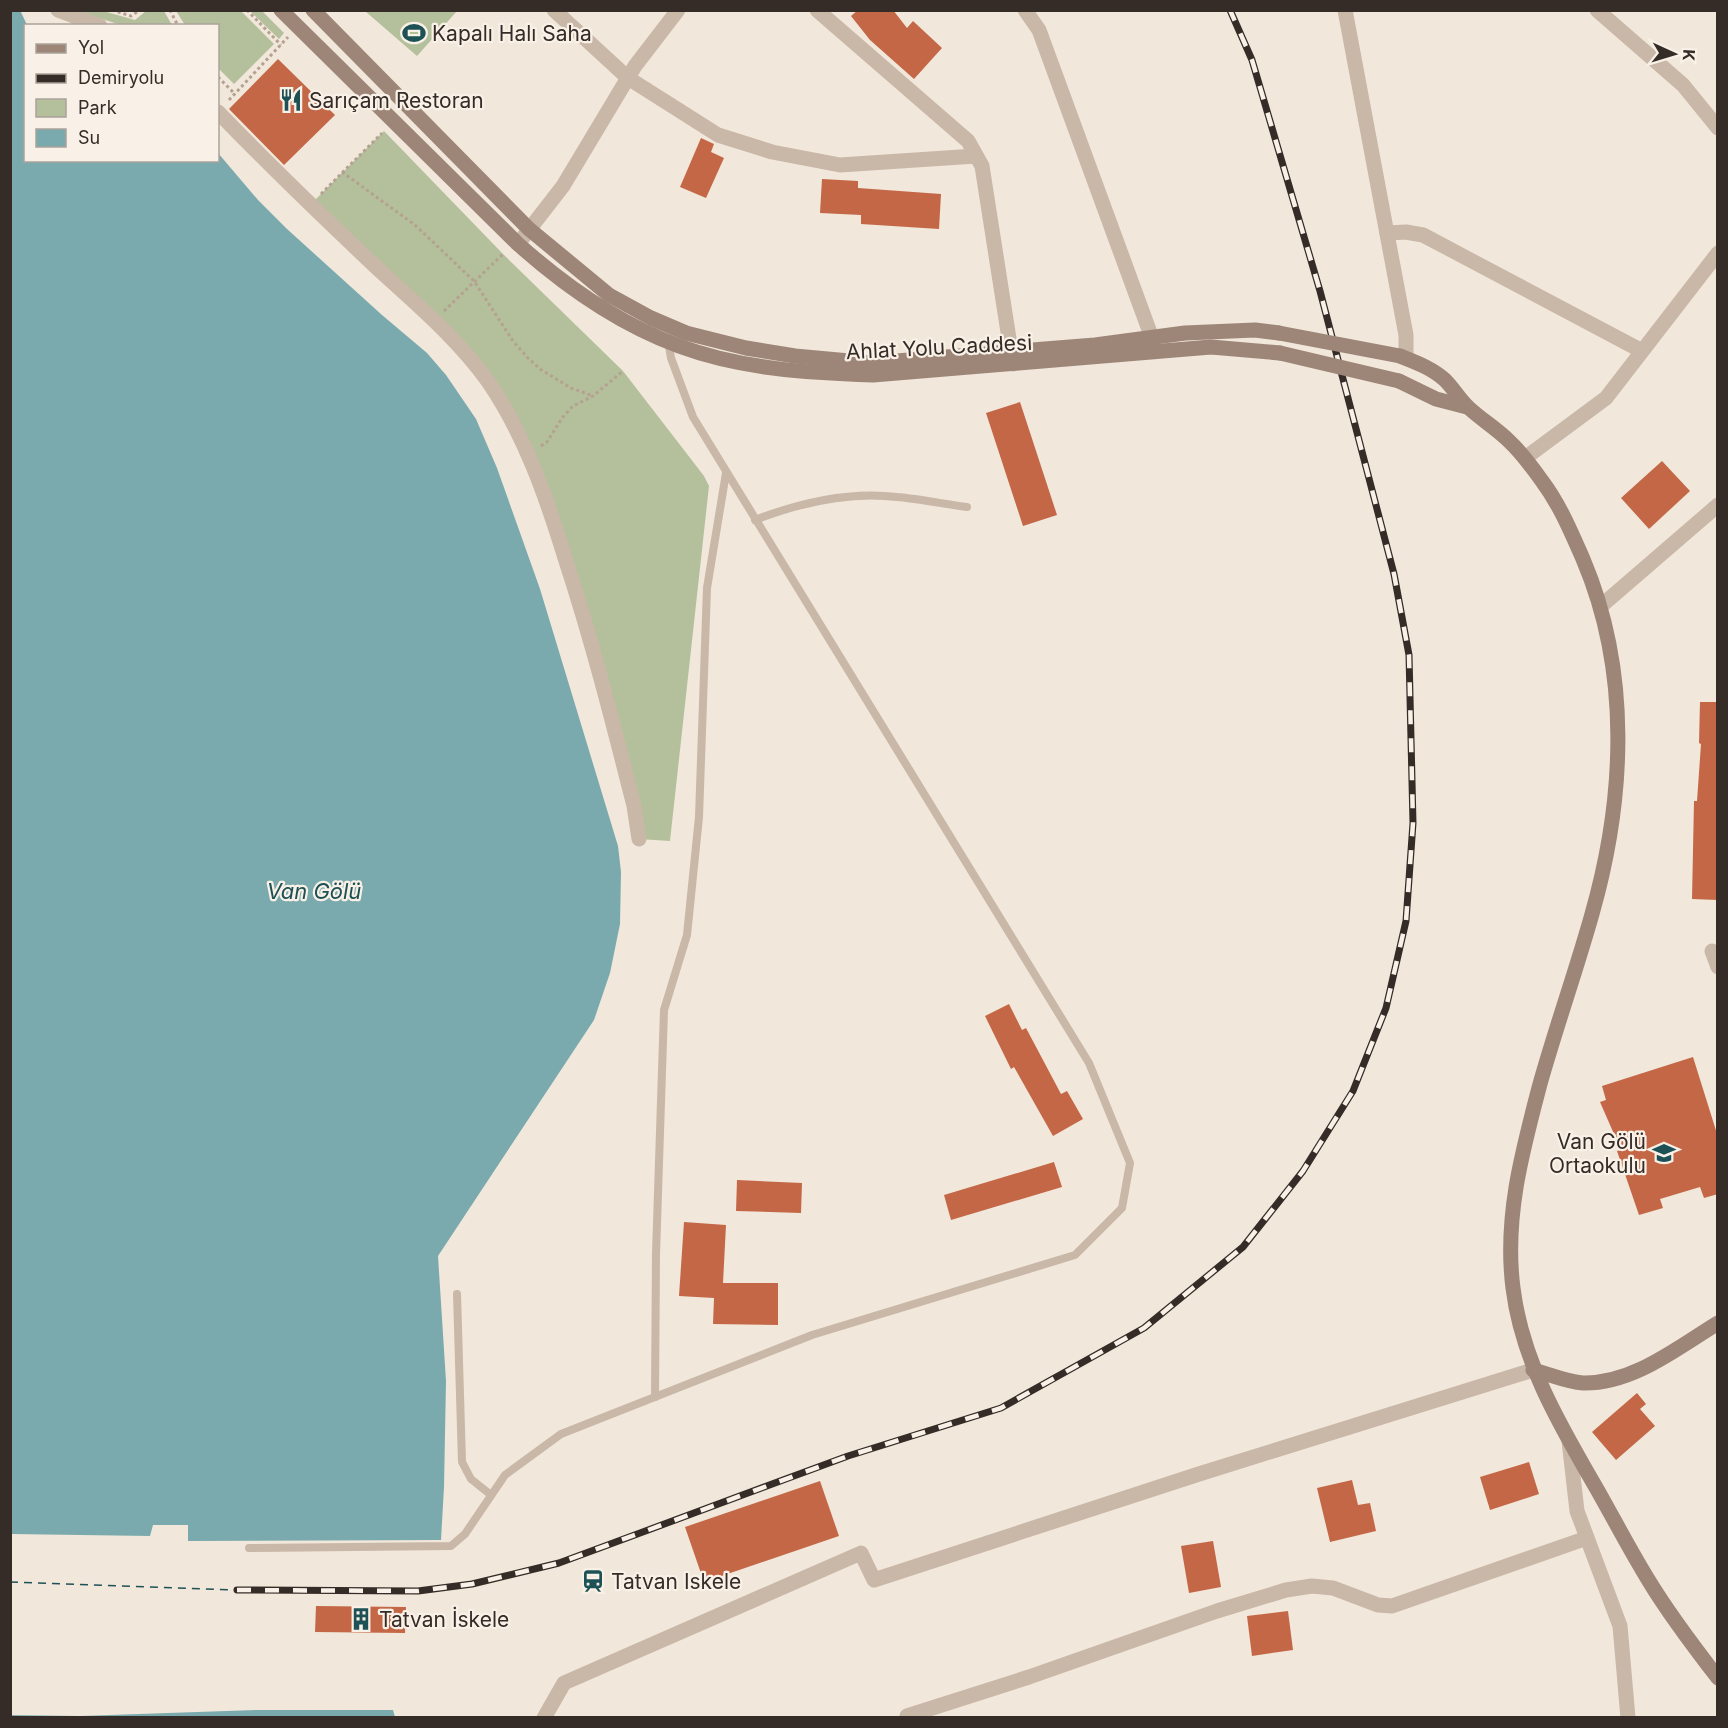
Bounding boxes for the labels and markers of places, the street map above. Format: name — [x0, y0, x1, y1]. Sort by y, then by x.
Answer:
sports icon: Kapalı Halı Saha — [401, 20, 427, 46]
place label: Kapalı Halı Saha — [432, 21, 592, 46]
restaurant icon: Sarıçam Restoran — [278, 87, 304, 113]
place label: Sarıçam Restoran — [309, 88, 484, 113]
place label: Van Gölü Ortaokulu — [1549, 1129, 1646, 1178]
school or university icon: Van Gölü Ortaokulu — [1651, 1140, 1677, 1166]
station icon: Tatvan Iskele — [580, 1568, 606, 1594]
place label: Tatvan Iskele — [611, 1569, 741, 1594]
building icon: Tatvan İskele — [348, 1606, 374, 1632]
place label: Tatvan İskele — [379, 1606, 509, 1632]

